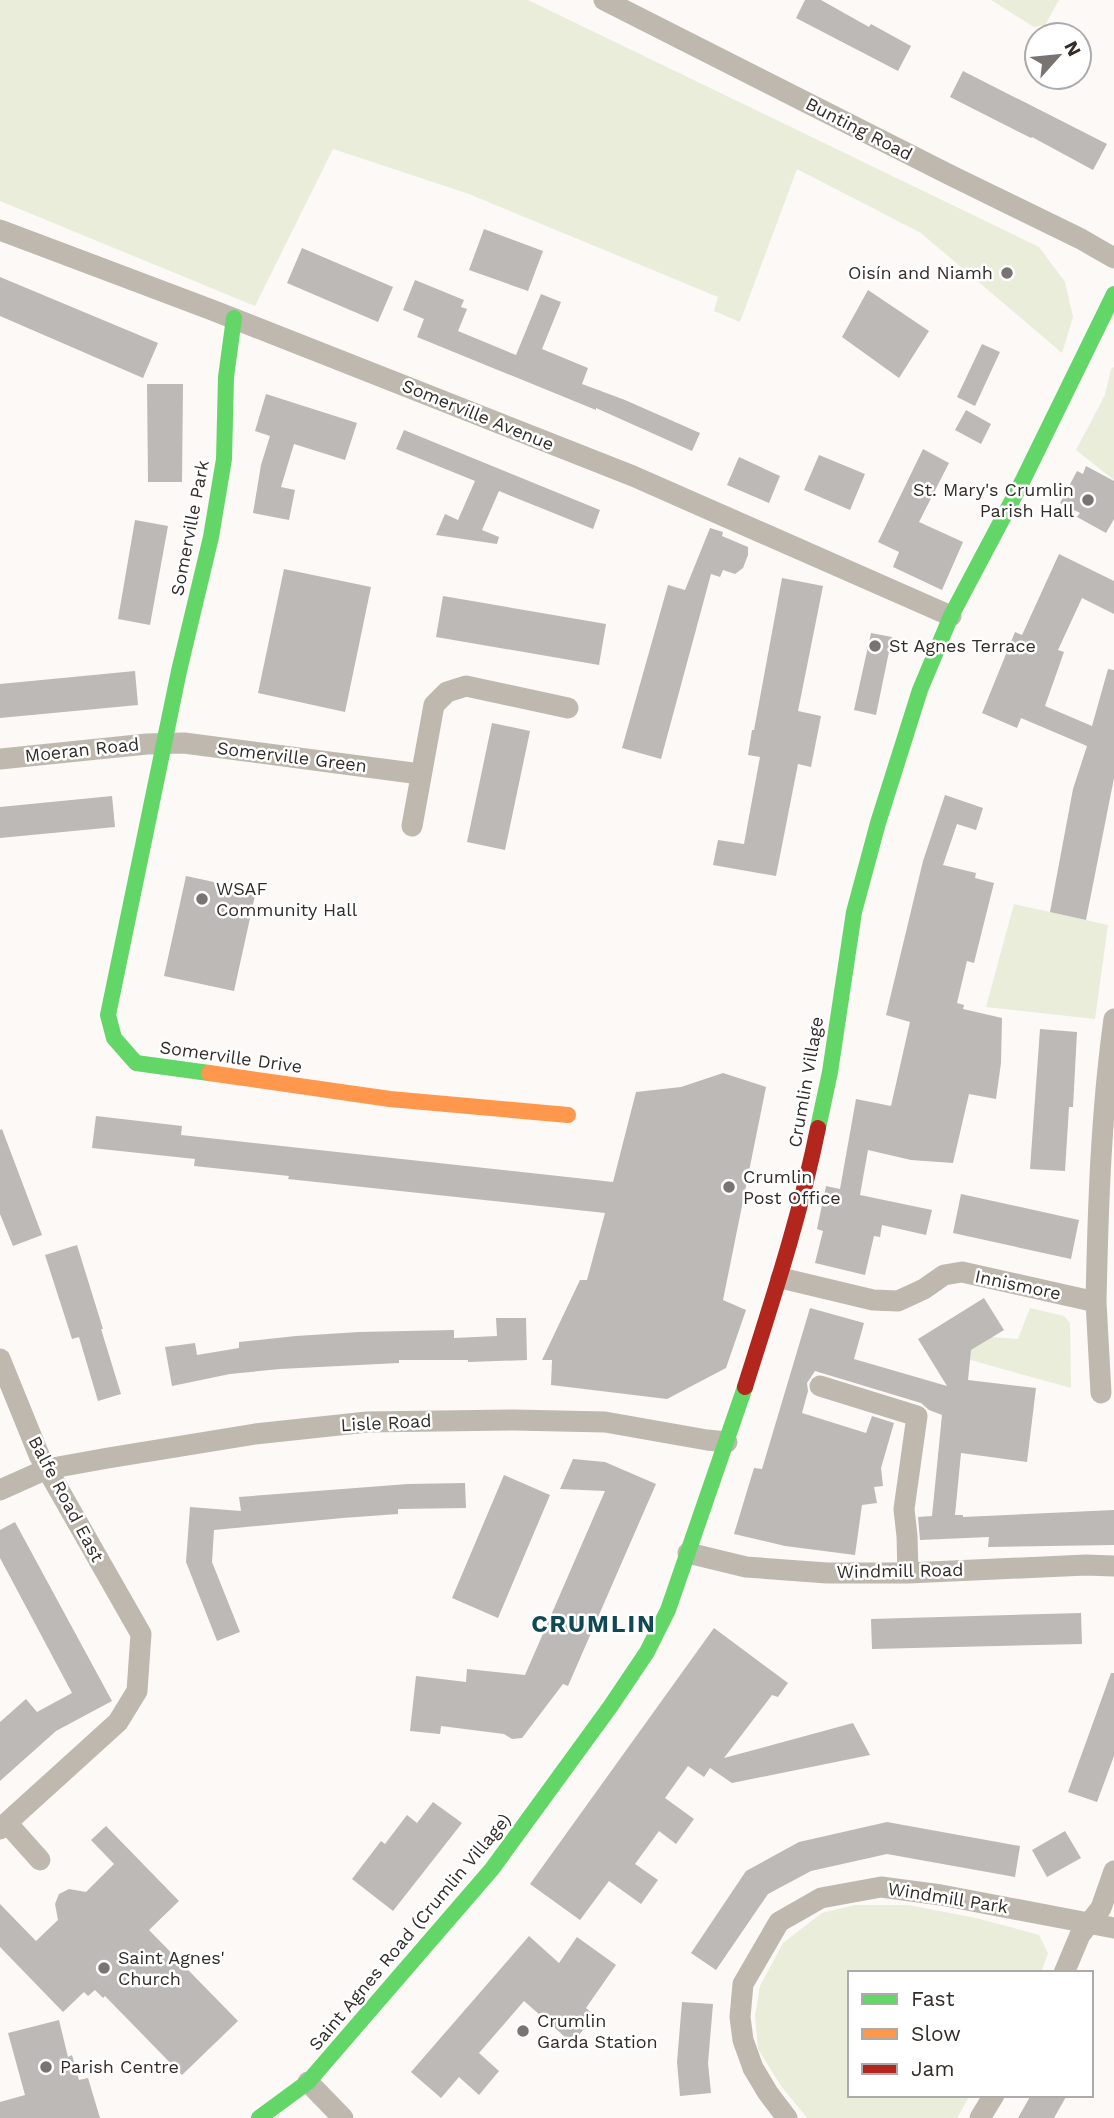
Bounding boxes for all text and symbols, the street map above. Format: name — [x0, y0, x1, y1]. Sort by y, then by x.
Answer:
north arrow — [1023, 21, 1093, 91]
text: N — [1059, 37, 1086, 60]
street label: Bunting Road — [802, 93, 916, 164]
place label: Oisín and Niamh — [848, 262, 993, 283]
marker: Oisín and Niamh — [999, 265, 1015, 281]
street label: Somerville Avenue — [399, 374, 557, 455]
street label: Somerville Park — [166, 458, 213, 597]
place label: St. Mary's Crumlin Parish Hall — [913, 479, 1074, 521]
marker: St. Mary's Crumlin Parish Hall — [1080, 492, 1096, 508]
place label: St Agnes Terrace — [889, 635, 1036, 656]
marker: St Agnes Terrace — [867, 638, 883, 654]
street label: Moeran Road — [24, 733, 140, 766]
street label: Somerville Green — [216, 737, 368, 776]
place label: WSAF Community Hall — [216, 878, 358, 920]
marker: WSAF Community Hall — [194, 891, 210, 907]
street label: Crumlin Village — [784, 1015, 827, 1149]
street label: Somerville Drive — [158, 1036, 304, 1077]
place label: Crumlin Post Office — [743, 1166, 841, 1208]
marker: Crumlin Post Office — [721, 1179, 737, 1195]
street label: Innismore — [973, 1265, 1063, 1304]
street label: Lisle Road — [340, 1410, 432, 1435]
street label: Balfe Road East — [24, 1432, 109, 1566]
street label: Windmill Road — [836, 1559, 964, 1582]
district label: CRUMLIN — [531, 1610, 657, 1638]
street label: Saint Agnes Road (Crumlin Village) — [304, 1809, 515, 2054]
street label: Windmill Park — [886, 1878, 1010, 1917]
place label: Saint Agnes' Church — [118, 1947, 225, 1989]
marker: Saint Agnes' Church — [96, 1960, 112, 1976]
legend — [848, 1971, 1093, 2097]
text: Fast — [911, 1986, 955, 2011]
place label: Crumlin Garda Station — [537, 2010, 658, 2052]
text: Slow — [911, 2021, 961, 2046]
marker: Crumlin Garda Station — [515, 2023, 531, 2039]
place label: Parish Centre — [60, 2056, 179, 2077]
text: Jam — [911, 2056, 954, 2081]
marker: Parish Centre — [38, 2059, 54, 2075]

